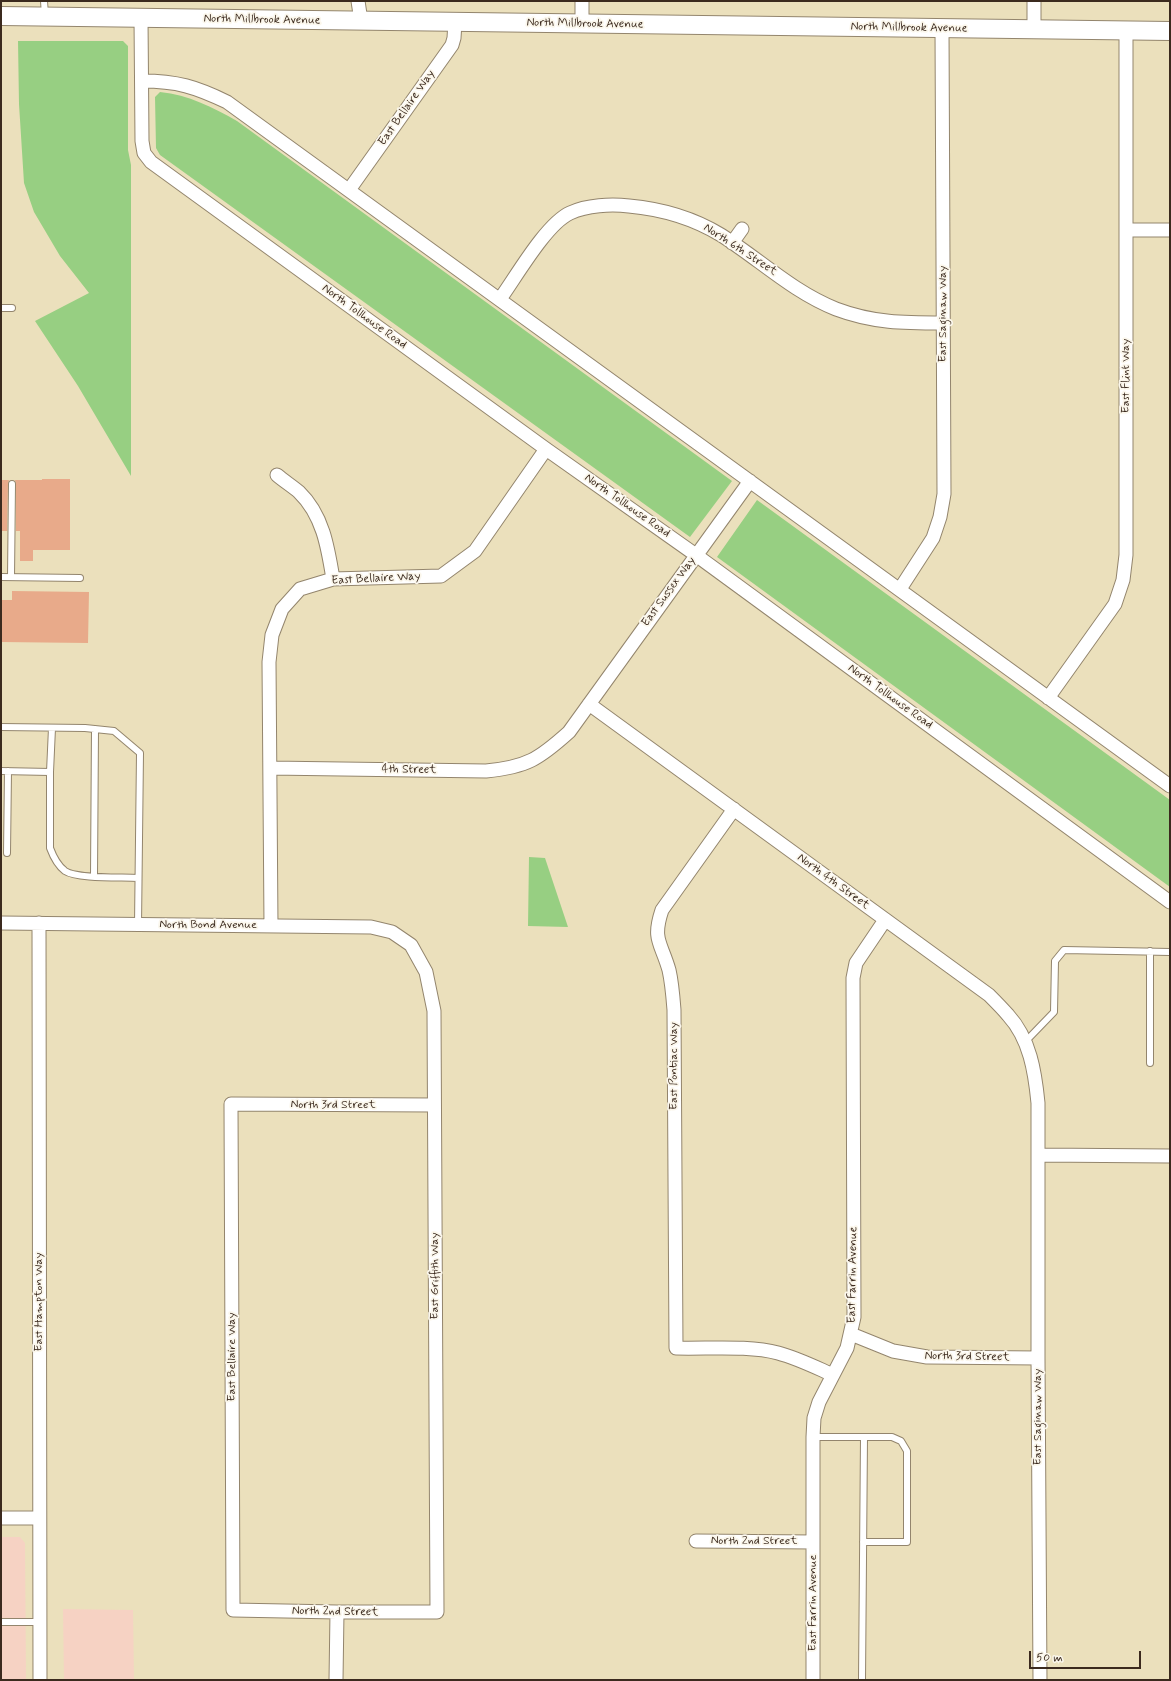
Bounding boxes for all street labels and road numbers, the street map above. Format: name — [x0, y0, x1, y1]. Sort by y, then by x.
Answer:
street label: North Millbrook Avenue — [203, 12, 321, 28]
street label: North Millbrook Avenue — [526, 16, 644, 32]
street label: North Millbrook Avenue — [850, 20, 968, 36]
street label: East Bellaire Way — [376, 67, 438, 149]
street label: North 6th Street — [700, 221, 780, 279]
street label: East Saginaw Way — [936, 266, 950, 362]
street label: North Tollhouse Road — [319, 281, 409, 353]
street label: East Flint Way — [1119, 339, 1133, 413]
street label: North Tollhouse Road — [581, 471, 673, 541]
street label: East Sussex Way — [639, 554, 699, 630]
street label: East Bellaire Way — [331, 569, 421, 589]
street label: North Tollhouse Road — [845, 661, 935, 733]
street label: 4th Street — [382, 762, 436, 778]
street label: North 4th Street — [794, 851, 872, 913]
street label: North Bond Avenue — [159, 918, 257, 932]
street label: East Pontiac Way — [667, 1022, 681, 1110]
street label: North 3rd Street — [291, 1098, 375, 1112]
street label: East Farrin Avenue — [845, 1227, 861, 1323]
street label: East Griffith Way — [428, 1232, 442, 1320]
street label: East Hampton Way — [32, 1252, 46, 1352]
street label: East Bellaire Way — [225, 1312, 239, 1402]
street label: North 3rd Street — [924, 1349, 1010, 1365]
street label: East Saginaw Way — [1031, 1369, 1045, 1465]
street label: North 2nd Street — [711, 1534, 797, 1548]
street label: East Farrin Avenue — [806, 1555, 820, 1651]
street label: North 2nd Street — [292, 1604, 378, 1620]

